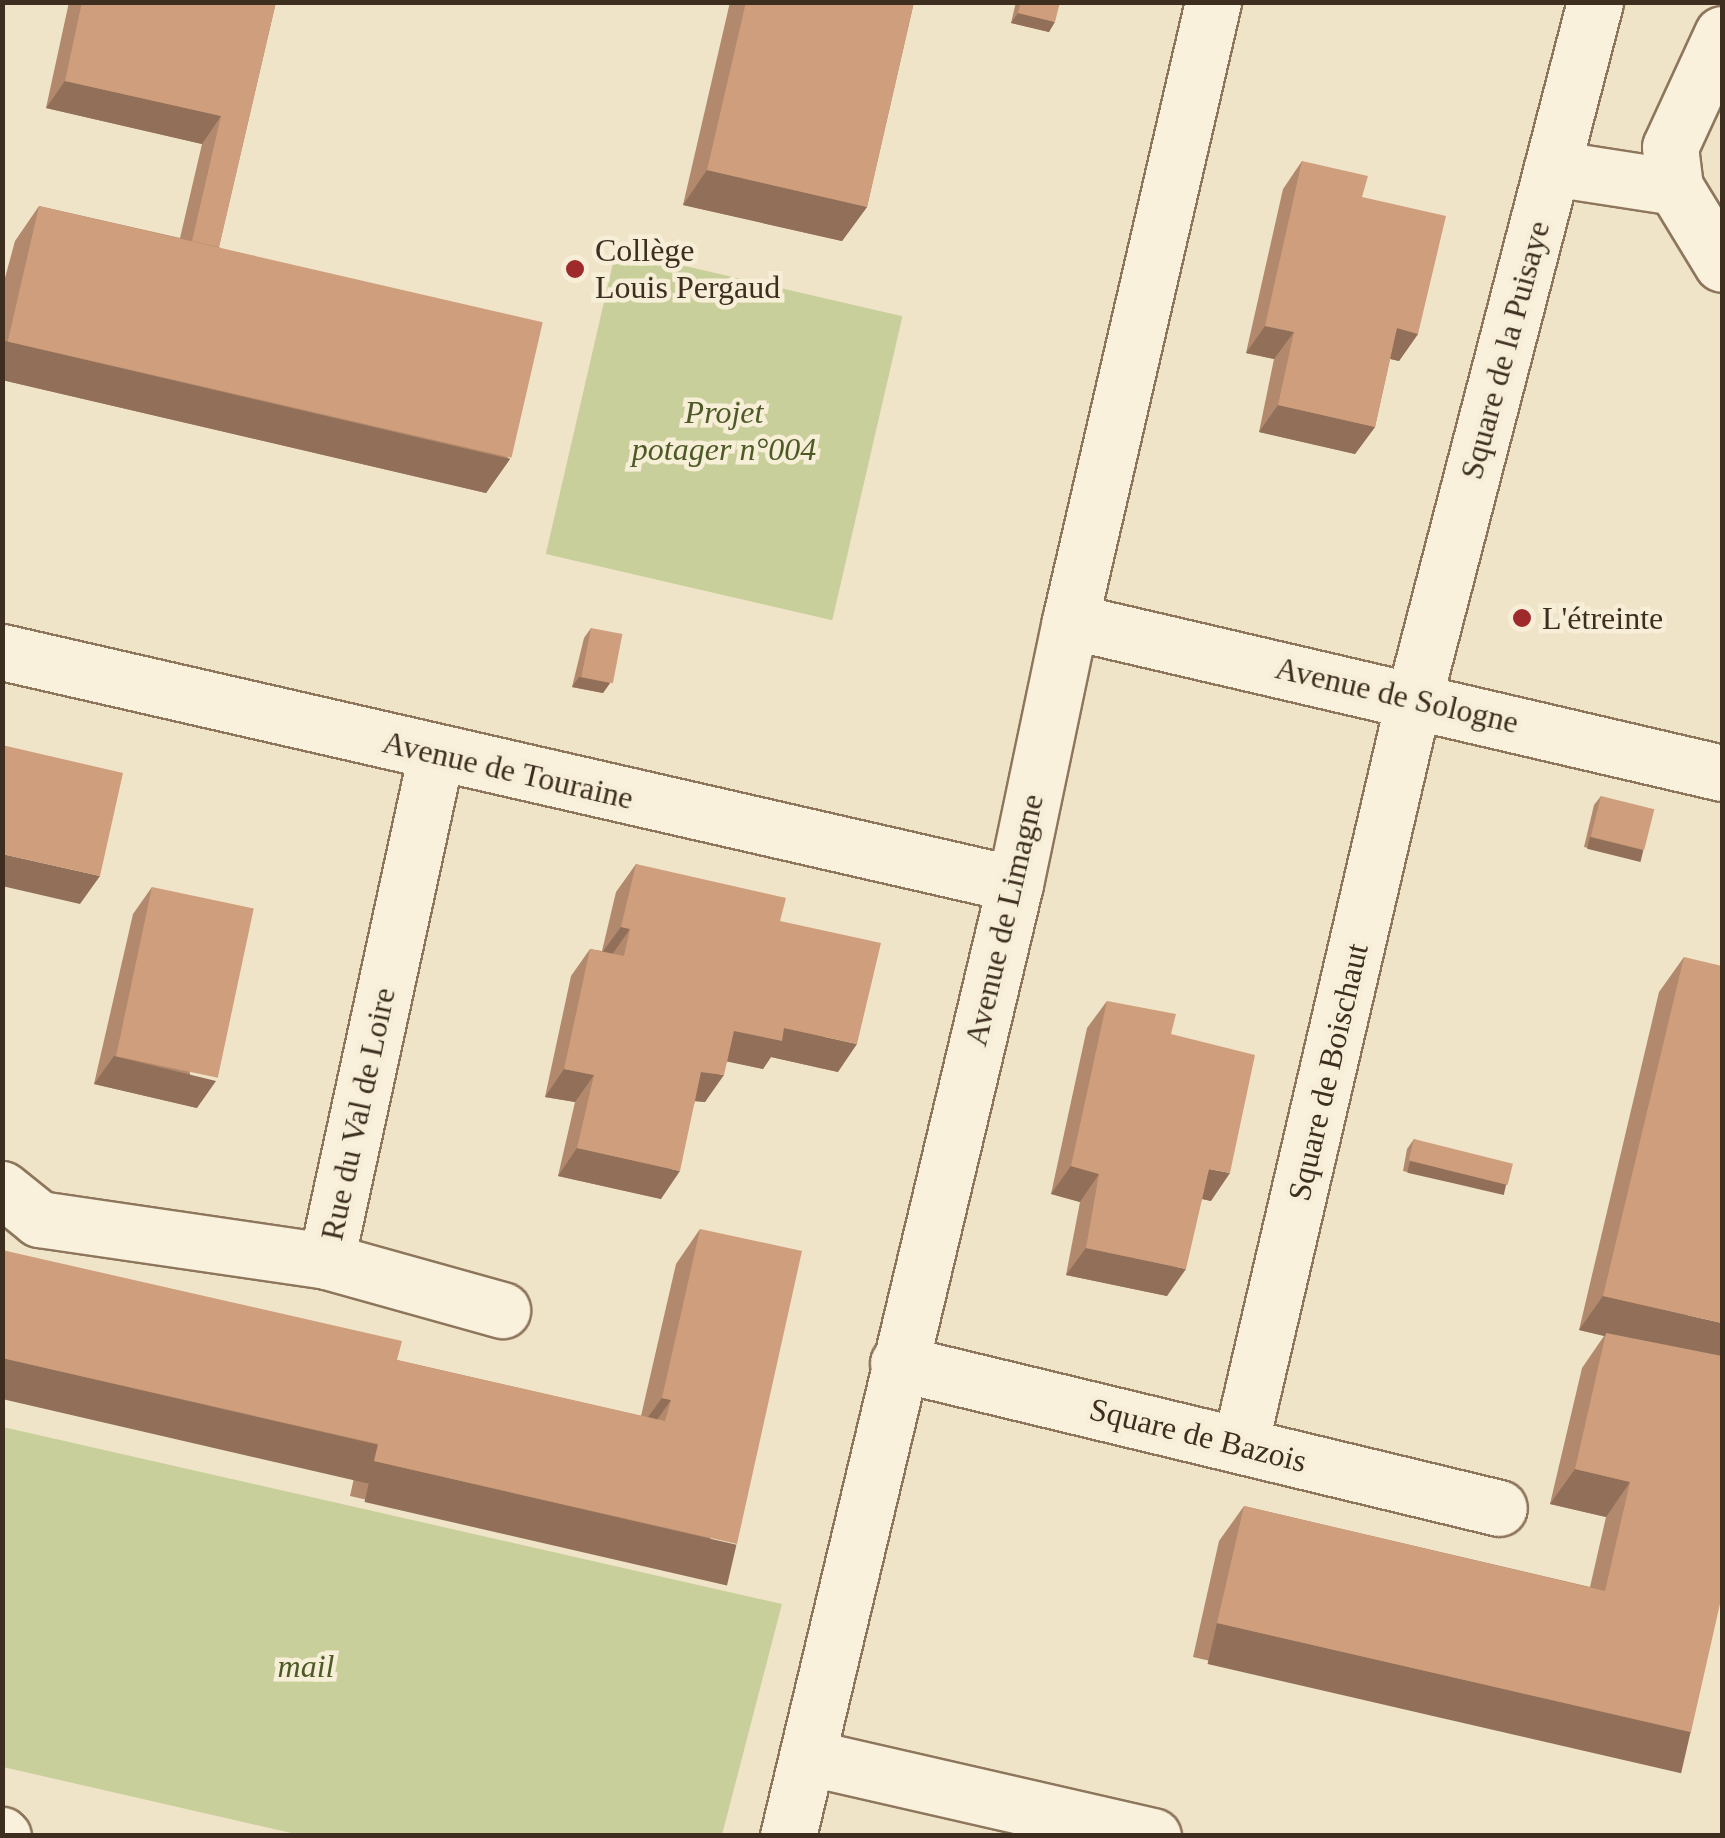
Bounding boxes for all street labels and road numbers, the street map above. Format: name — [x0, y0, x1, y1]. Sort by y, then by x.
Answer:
street label: Square de la Puisaye — [1452, 217, 1558, 483]
street label: Avenue de Sologne — [1272, 648, 1522, 742]
street label: Avenue de Touraine — [379, 722, 637, 818]
street label: Avenue de Limagne — [956, 790, 1052, 1050]
street label: Square de Boischaut — [1280, 940, 1376, 1204]
street label: Rue du Val de Loire — [312, 984, 404, 1244]
street label: Square de Bazois — [1086, 1389, 1310, 1481]

